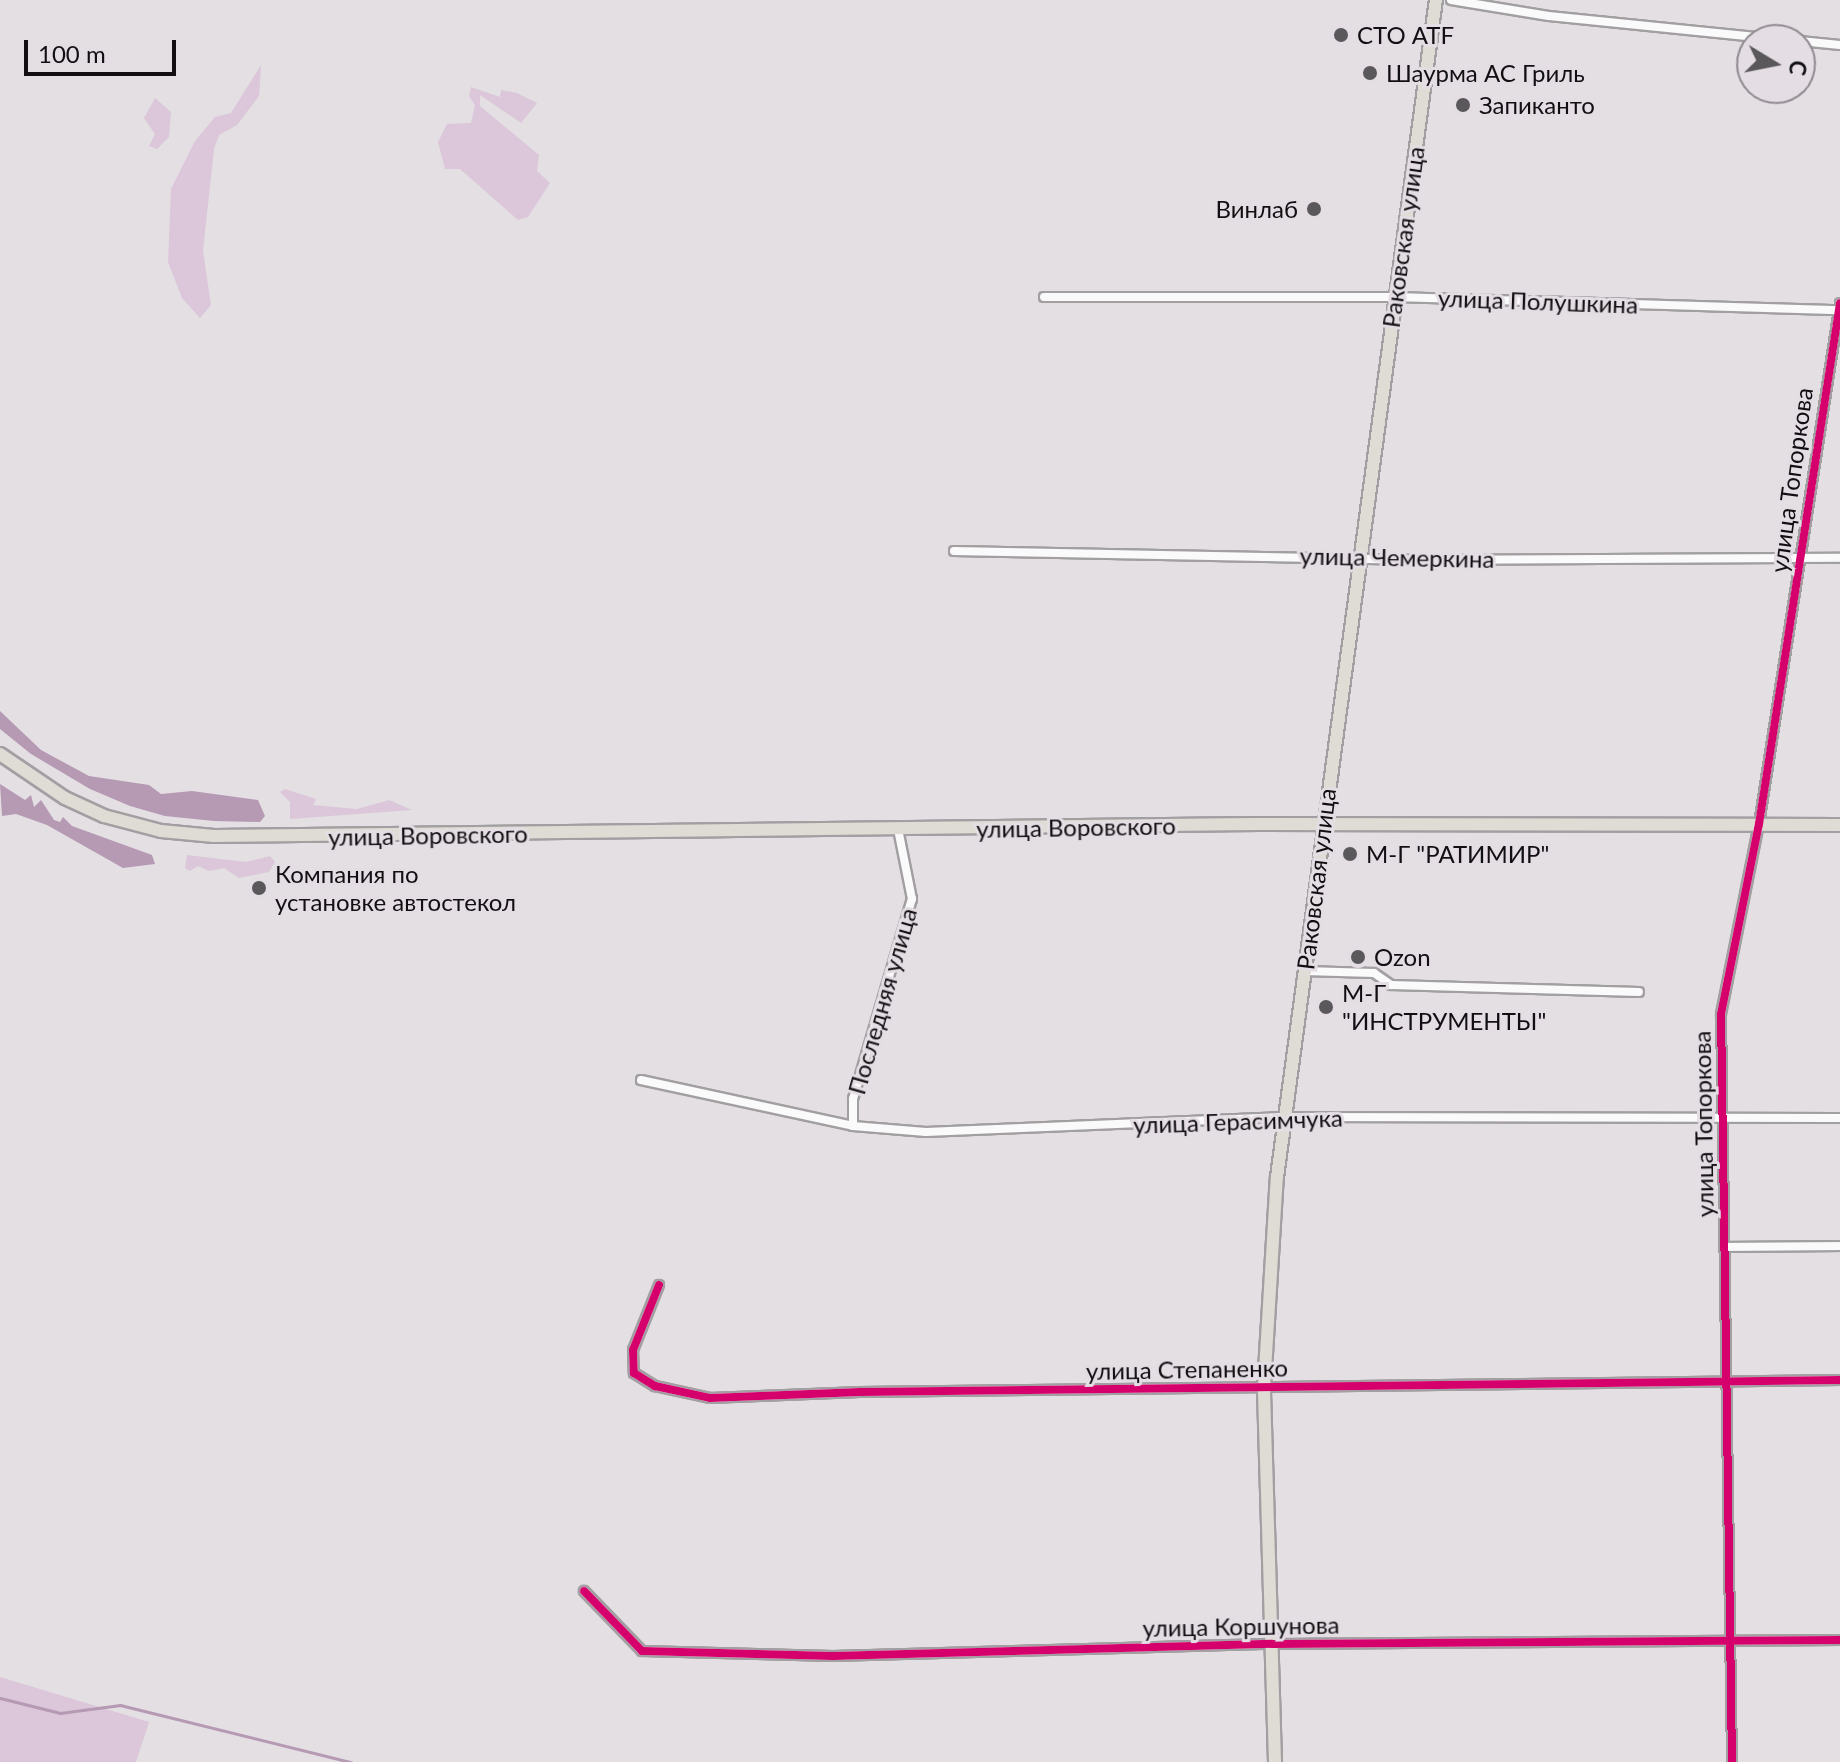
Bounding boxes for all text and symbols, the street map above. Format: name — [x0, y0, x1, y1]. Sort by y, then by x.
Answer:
place label: СТО ATF — [1357, 21, 1454, 49]
scale bar — [28, 24, 180, 74]
north arrow — [1736, 24, 1816, 104]
marker: СТО ATF — [1332, 26, 1350, 44]
text: 100 m — [38, 39, 106, 68]
text: С — [1784, 58, 1813, 77]
place label: Шаурма АС Гриль — [1386, 59, 1585, 87]
marker: Шаурма АС Гриль — [1361, 64, 1379, 82]
place label: Запиканто — [1479, 91, 1595, 119]
marker: Запиканто — [1454, 96, 1472, 114]
street label: Раковская улица — [1376, 145, 1430, 329]
place label: Винлаб — [1215, 195, 1298, 223]
marker: Винлаб — [1305, 200, 1323, 218]
street label: улица Полушкина — [1438, 283, 1638, 319]
street label: улица Топоркова — [1764, 386, 1818, 574]
street label: улица Чемеркина — [1299, 541, 1495, 573]
street label: Раковская улица — [1291, 787, 1341, 971]
street label: улица Воровского — [976, 811, 1176, 843]
street label: улица Воровского — [328, 819, 528, 851]
place label: М-Г "РАТИМИР" — [1366, 840, 1549, 868]
marker: М-Г "РАТИМИР" — [1341, 845, 1359, 863]
place label: Компания по установке автостекол — [275, 860, 516, 916]
marker: Компания по установке автостекол — [250, 879, 268, 897]
street label: Последняя улица — [842, 904, 922, 1098]
place label: Ozon — [1374, 943, 1431, 971]
marker: Ozon — [1349, 948, 1367, 966]
place label: М-Г "ИНСТРУМЕНТЫ" — [1342, 979, 1546, 1035]
marker: М-Г "ИНСТРУМЕНТЫ" — [1317, 998, 1335, 1016]
street label: улица Топоркова — [1687, 1031, 1719, 1217]
street label: улица Герасимчука — [1133, 1103, 1343, 1139]
street label: улица Степаненко — [1086, 1353, 1288, 1385]
street label: улица Коршунова — [1142, 1610, 1340, 1642]

